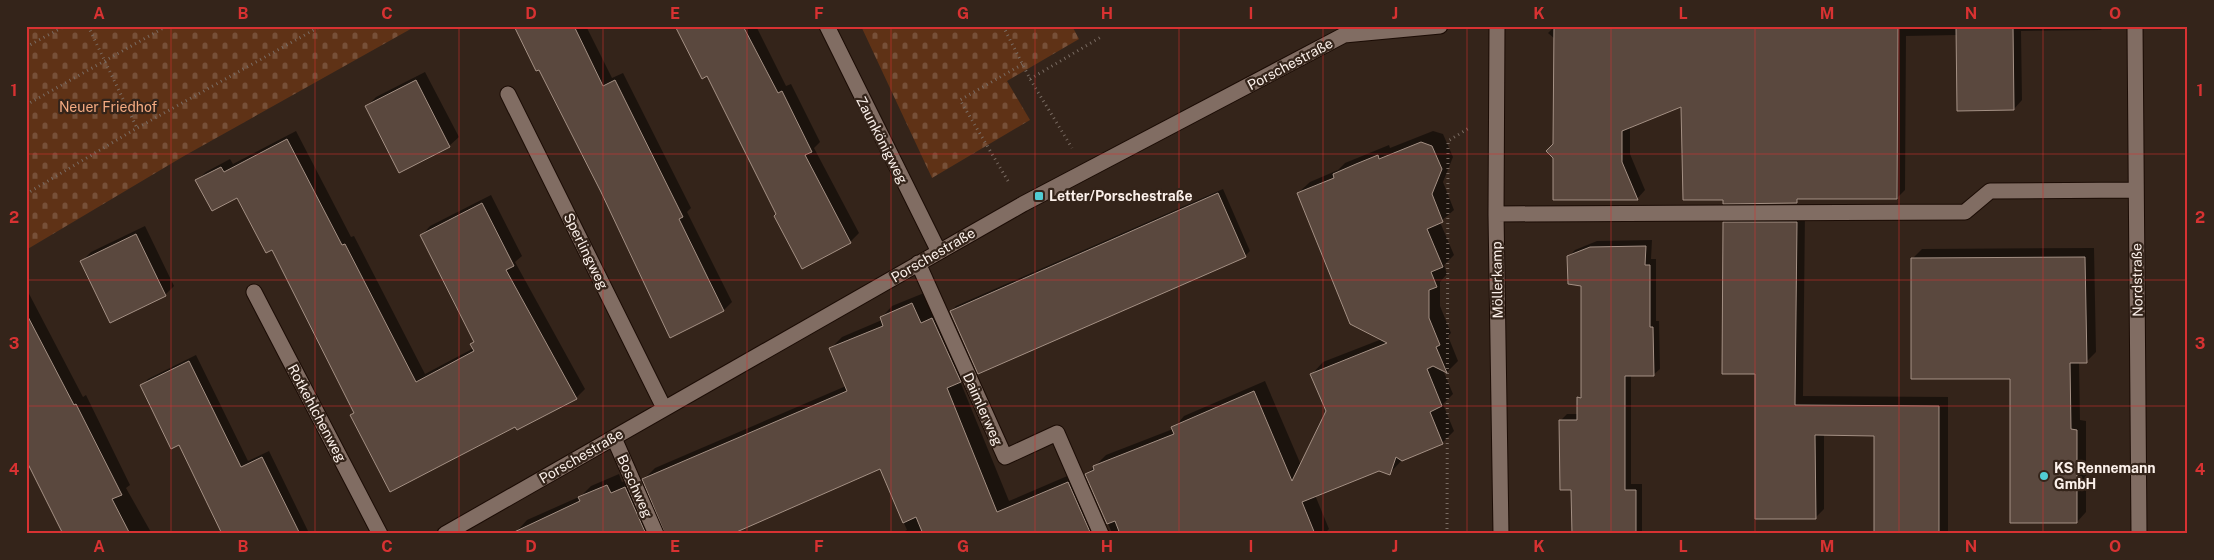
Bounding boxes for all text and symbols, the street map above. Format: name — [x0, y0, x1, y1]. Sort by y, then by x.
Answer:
text: A — [93, 4, 105, 23]
text: B — [238, 4, 249, 23]
text: C — [381, 4, 393, 23]
text: D — [525, 4, 537, 23]
text: E — [670, 4, 680, 23]
text: F — [814, 4, 824, 23]
text: G — [957, 4, 969, 23]
text: H — [1101, 4, 1113, 23]
text: I — [1249, 4, 1253, 23]
text: J — [1392, 4, 1398, 23]
text: K — [1533, 4, 1545, 23]
text: L — [1678, 4, 1688, 23]
text: M — [1820, 4, 1834, 23]
text: N — [1965, 4, 1977, 23]
text: O — [2109, 4, 2121, 23]
street label: Porschestraße — [1245, 35, 1335, 93]
text: 1 — [11, 81, 17, 100]
text: 1 — [2197, 81, 2203, 100]
street label: Zaunkönigweg — [853, 94, 911, 187]
park label: Neuer Friedhof — [59, 99, 158, 115]
place label: Letter/Porschestraße — [1049, 188, 1193, 204]
marker: Letter/Porschestraße — [1033, 190, 1045, 202]
text: 2 — [9, 208, 19, 227]
text: 2 — [2195, 208, 2205, 227]
street label: Sperlingweg — [561, 210, 612, 292]
street label: Porschestraße — [888, 224, 978, 285]
street label: Möllerkamp — [1488, 241, 1506, 319]
street label: Nordstraße — [2128, 243, 2146, 317]
text: 3 — [9, 334, 19, 353]
text: 3 — [2195, 334, 2205, 353]
street label: Rotkehlchenweg — [284, 361, 350, 465]
street label: Daimlerweg — [960, 370, 1006, 448]
street label: Porschestraße — [536, 425, 626, 486]
street label: Boschweg — [614, 452, 656, 520]
text: 4 — [9, 460, 20, 479]
place label: KS Rennemann GmbH — [2054, 460, 2156, 492]
text: 4 — [2195, 460, 2206, 479]
marker: KS Rennemann GmbH — [2038, 470, 2050, 482]
text: A — [93, 537, 105, 556]
text: B — [238, 537, 249, 556]
text: C — [381, 537, 393, 556]
text: D — [525, 537, 537, 556]
text: E — [670, 537, 680, 556]
text: F — [814, 537, 824, 556]
text: G — [957, 537, 969, 556]
text: H — [1101, 537, 1113, 556]
text: I — [1249, 537, 1253, 556]
text: J — [1392, 537, 1398, 556]
text: K — [1533, 537, 1545, 556]
text: L — [1678, 537, 1688, 556]
text: M — [1820, 537, 1834, 556]
text: N — [1965, 537, 1977, 556]
text: O — [2109, 537, 2121, 556]

